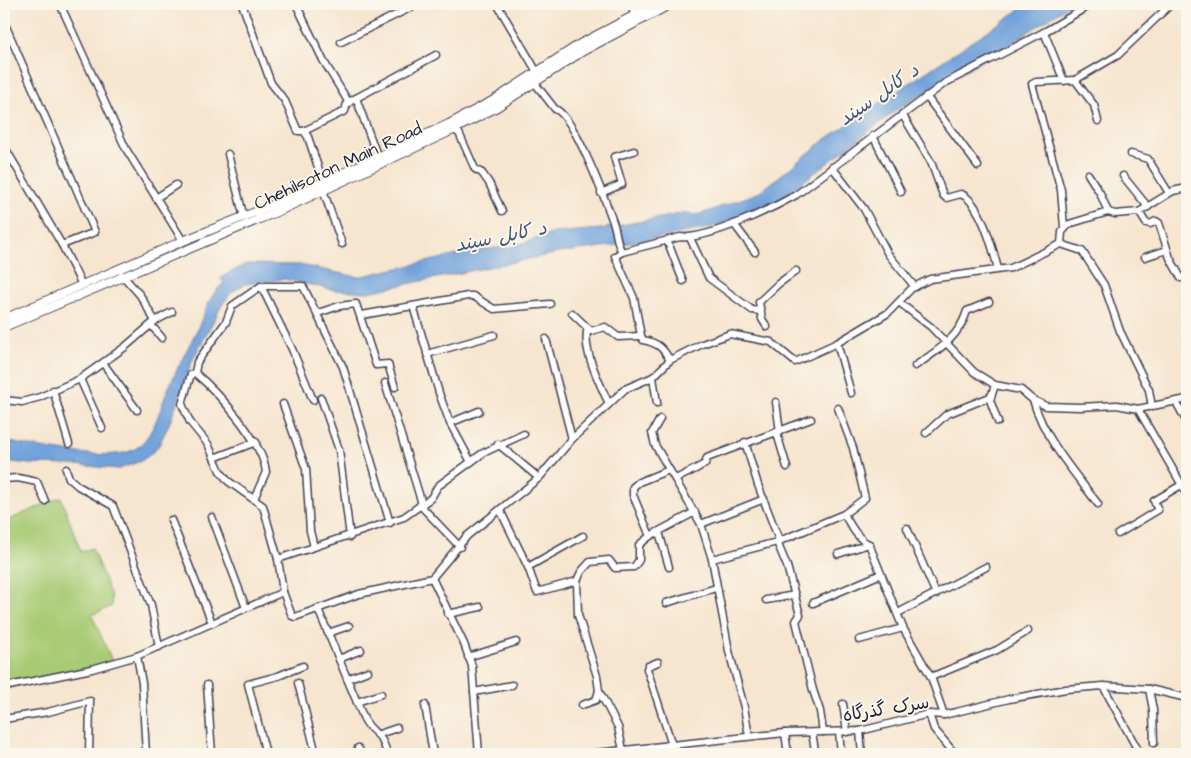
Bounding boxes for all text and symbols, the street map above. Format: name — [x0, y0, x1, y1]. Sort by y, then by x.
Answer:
water label: د کابل سيند — [833, 57, 925, 133]
street label: Chehilsoton Main Road — [250, 116, 426, 216]
water label: د کابل سيند — [453, 215, 549, 259]
street label: سرک گذرگاه — [841, 690, 931, 728]

